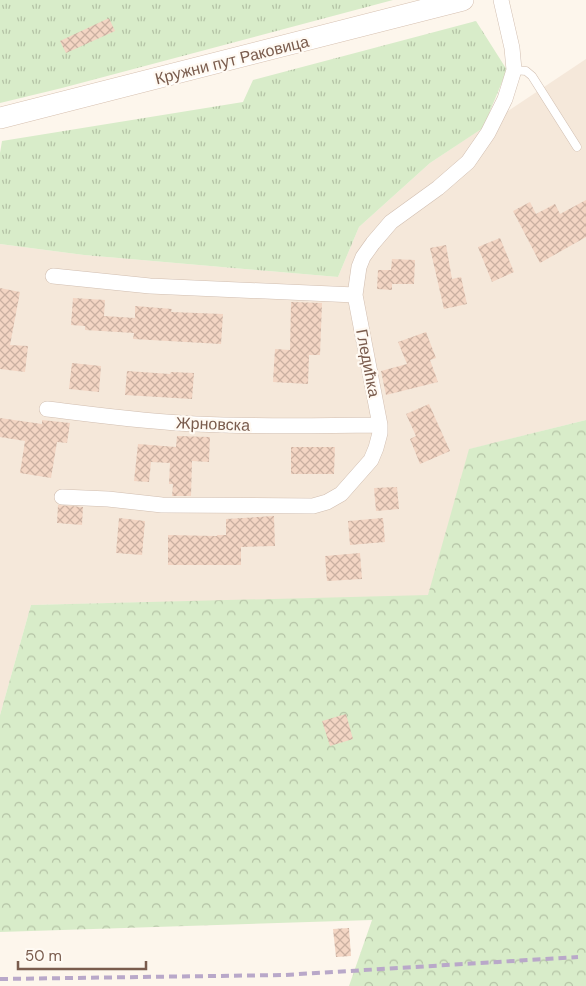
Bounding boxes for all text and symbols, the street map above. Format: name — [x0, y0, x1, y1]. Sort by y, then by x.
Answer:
street label: Кружни пут Раковица — [153, 31, 311, 89]
street label: Гледићка — [351, 327, 385, 399]
street label: Жрновска — [176, 412, 250, 436]
scale bar — [18, 938, 145, 970]
text: 50 m — [25, 946, 62, 966]

